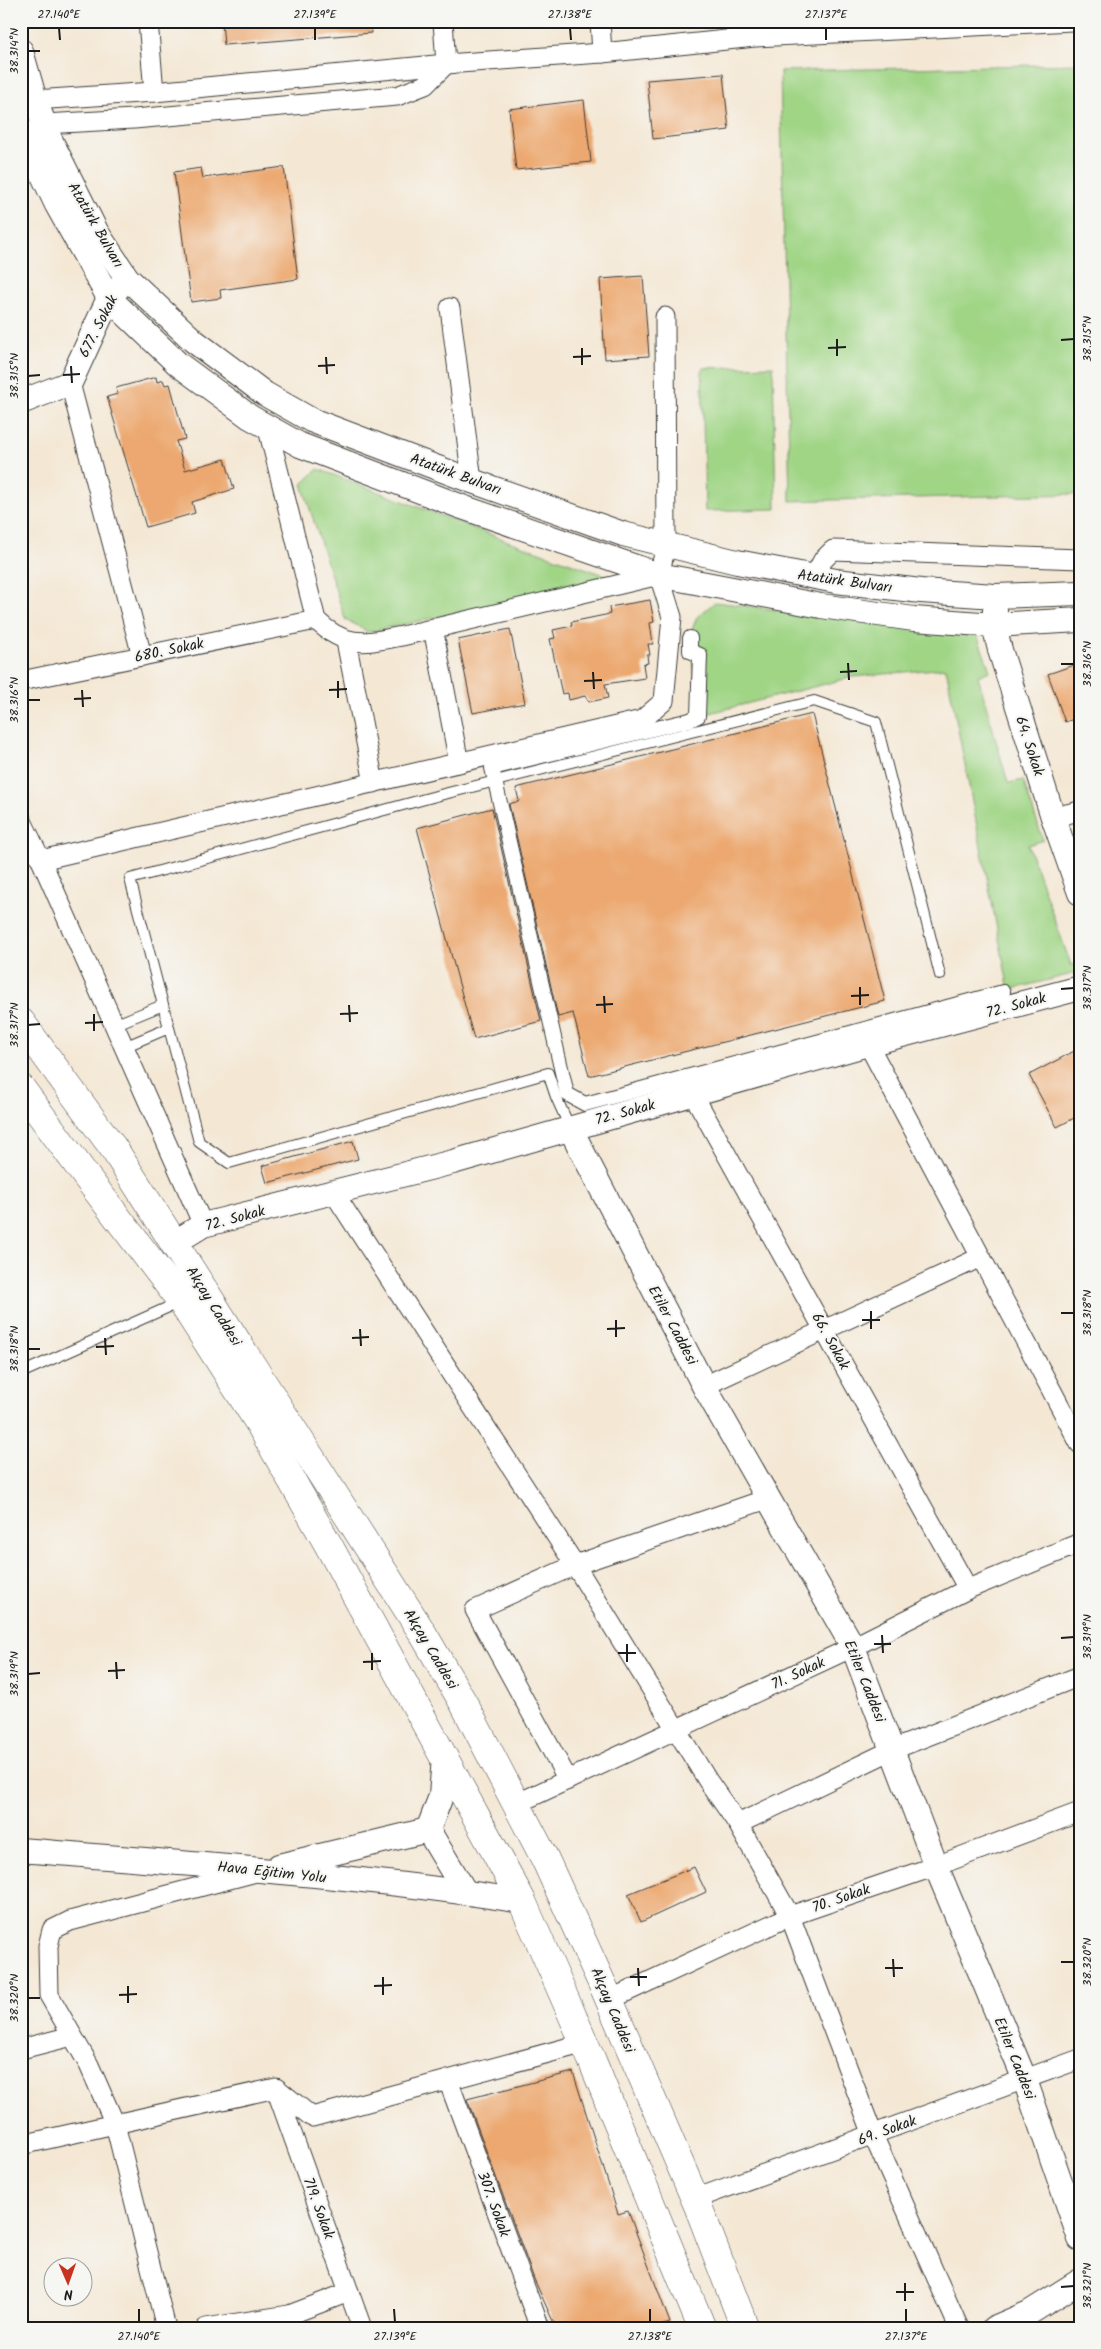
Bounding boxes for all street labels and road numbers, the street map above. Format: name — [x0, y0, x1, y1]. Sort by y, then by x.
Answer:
street label: Atatürk Bulvarı — [61, 178, 129, 273]
street label: 677. Sokak — [73, 290, 125, 362]
street label: Atatürk Bulvarı — [407, 447, 505, 503]
street label: Atatürk Bulvarı — [796, 563, 894, 601]
street label: 680. Sokak — [132, 632, 207, 670]
street label: 64. Sokak — [1008, 713, 1050, 780]
street label: 72. Sokak — [984, 986, 1050, 1025]
street label: 72. Sokak — [593, 1093, 659, 1132]
street label: 72. Sokak — [203, 1199, 269, 1238]
street label: Akçay Caddesi — [179, 1262, 248, 1353]
street label: Etiler Caddesi — [641, 1281, 704, 1371]
street label: 66. Sokak — [805, 1308, 856, 1375]
street label: Akçay Caddesi — [397, 1604, 465, 1696]
street label: Etiler Caddesi — [837, 1636, 892, 1728]
street label: 71. Sokak — [767, 1651, 830, 1697]
street label: Hava Eğitim Yolu — [216, 1855, 328, 1891]
street label: 70. Sokak — [809, 1878, 874, 1920]
street label: Akçay Caddesi — [583, 1964, 641, 2058]
street label: Etiler Caddesi — [987, 2013, 1042, 2105]
street label: 69. Sokak — [855, 2109, 921, 2153]
street label: 307. Sokak — [470, 2168, 516, 2241]
street label: 719. Sokak — [296, 2174, 341, 2244]

